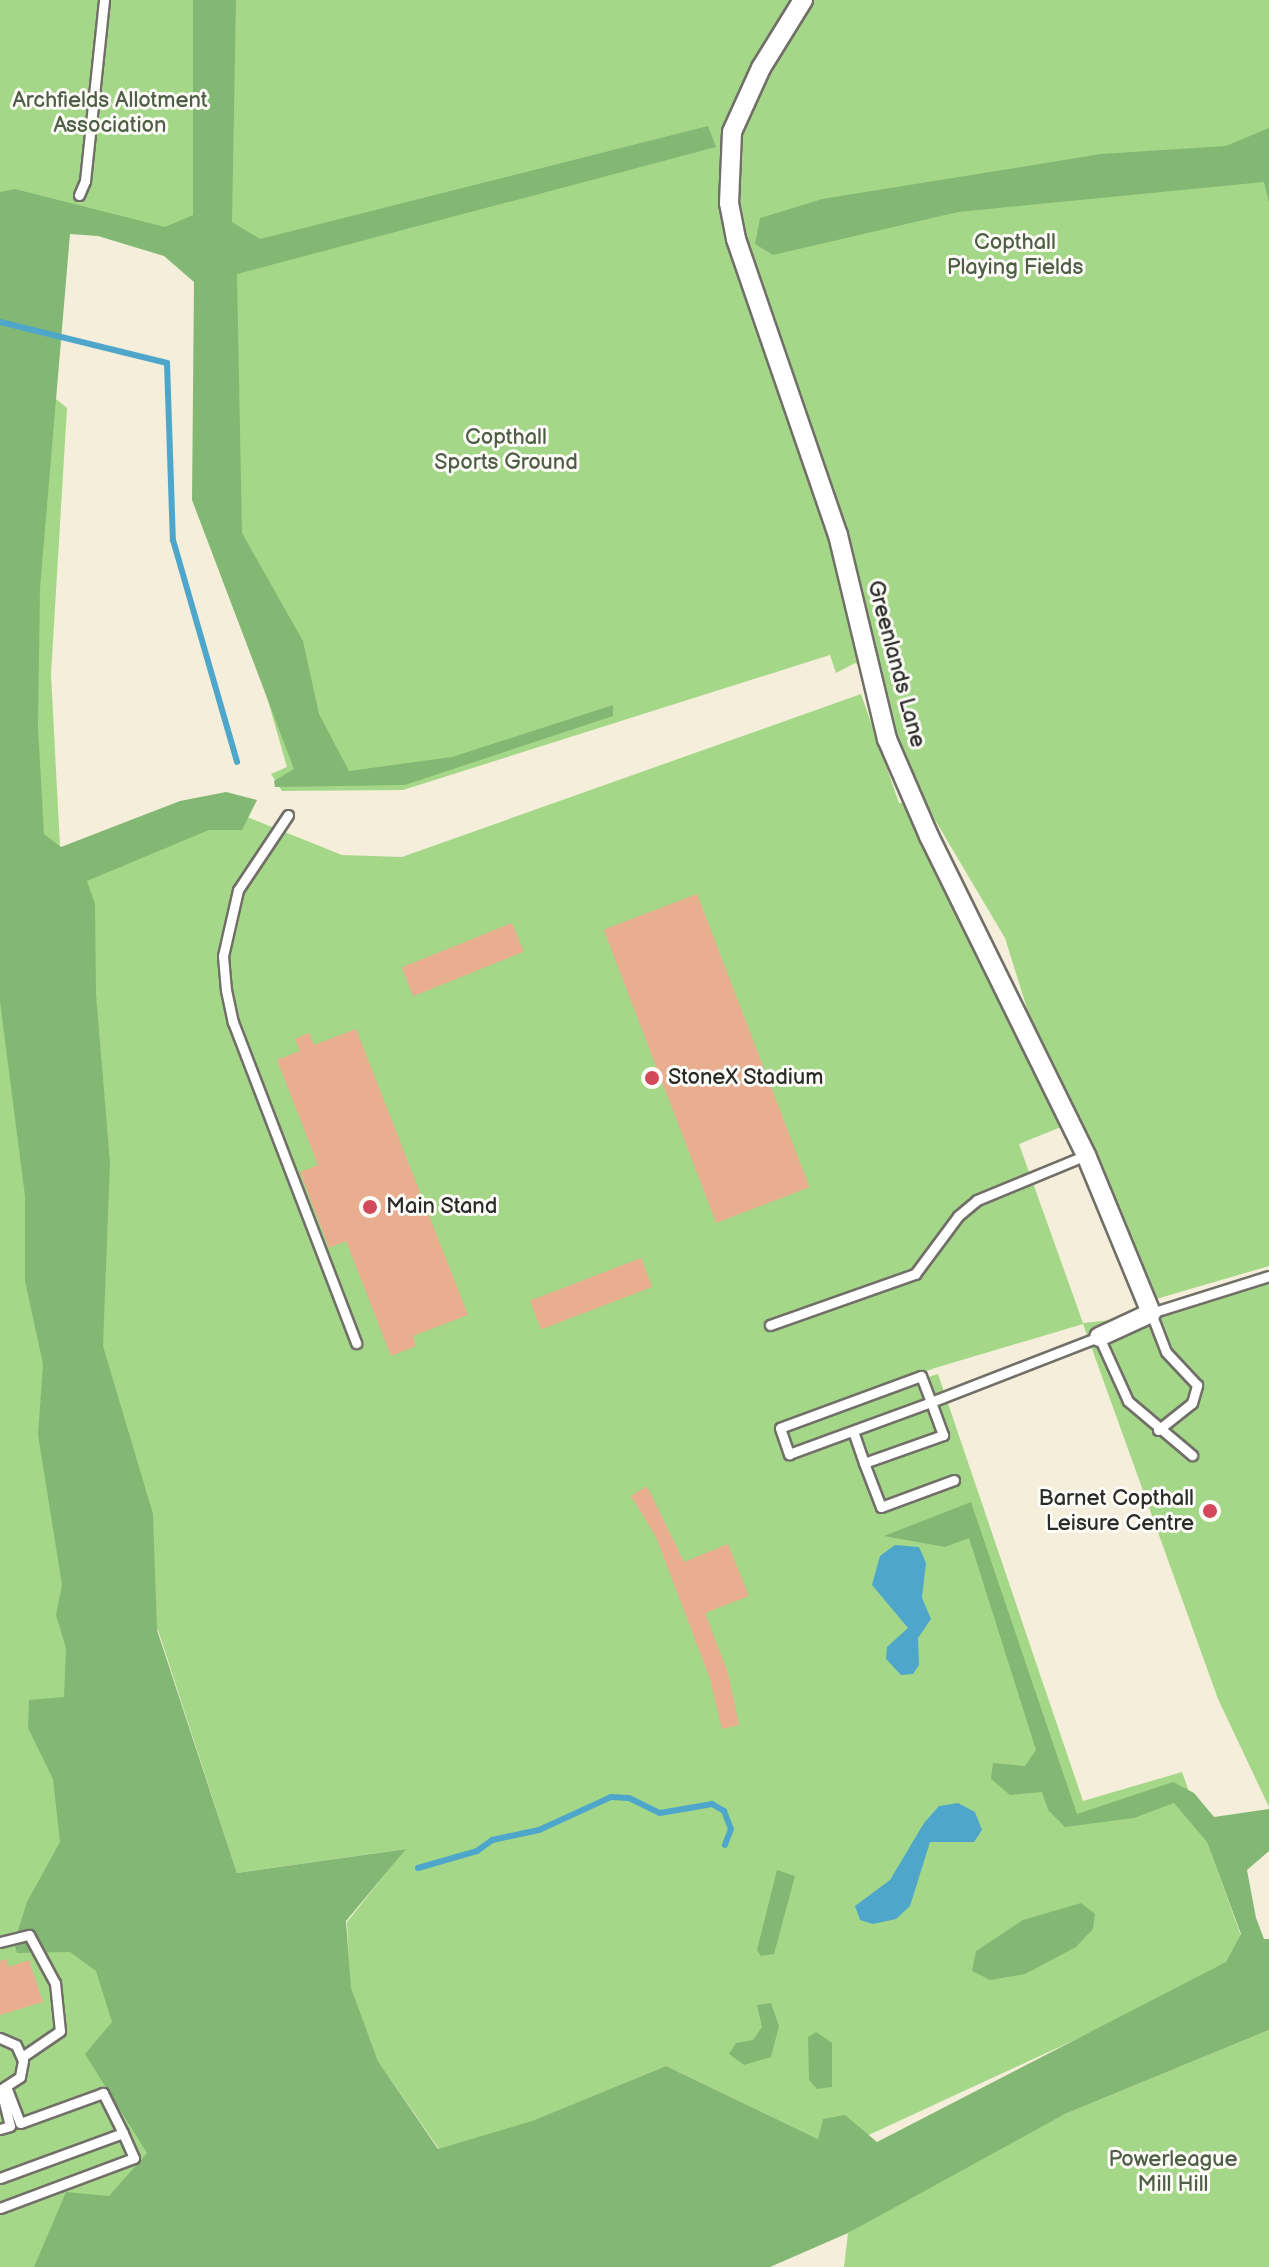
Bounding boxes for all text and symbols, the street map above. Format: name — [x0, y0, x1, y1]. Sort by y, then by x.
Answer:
park label: Archfields Allotment Association — [12, 87, 208, 138]
park label: Copthall Playing Fields — [947, 229, 1083, 280]
park label: Copthall Sports Ground — [434, 424, 578, 476]
street label: Greenlands Lane — [861, 578, 931, 750]
place label: StoneX Stadium — [668, 1065, 824, 1091]
marker: StoneX Stadium — [643, 1069, 661, 1087]
place label: Main Stand — [386, 1194, 498, 1220]
marker: Main Stand — [361, 1198, 379, 1216]
place label: Barnet Copthall Leisure Centre — [1039, 1485, 1194, 1536]
marker: Barnet Copthall Leisure Centre — [1201, 1502, 1219, 1520]
park label: Powerleague Mill Hill — [1108, 2146, 1238, 2198]

